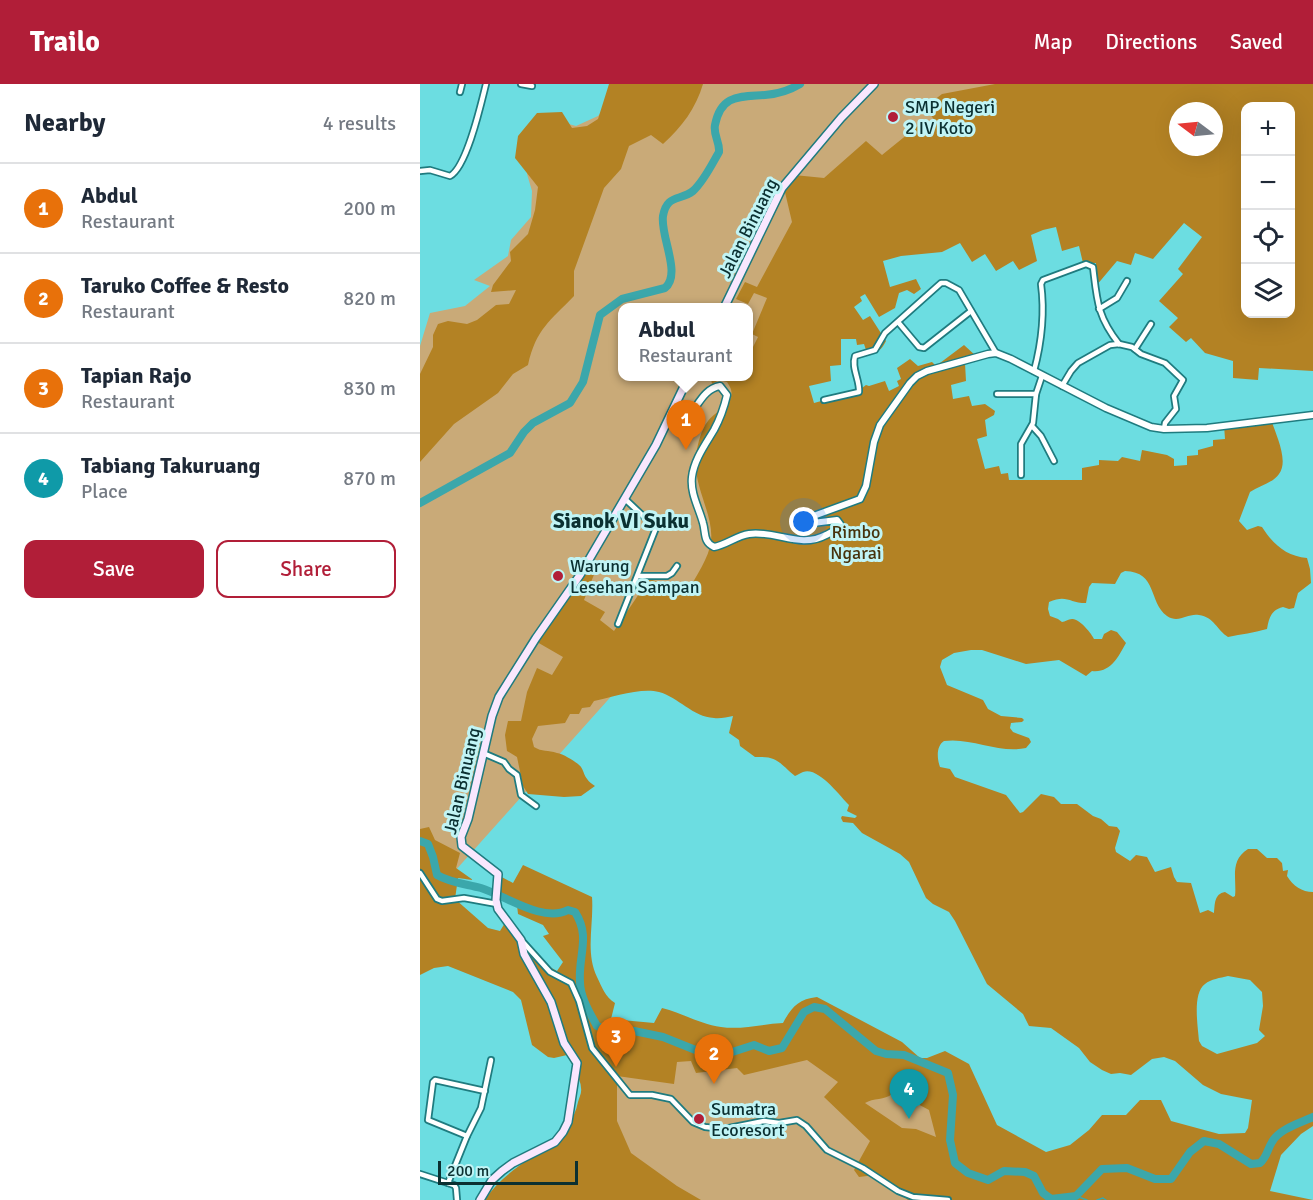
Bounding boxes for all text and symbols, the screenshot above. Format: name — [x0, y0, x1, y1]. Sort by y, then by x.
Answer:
text: Trailo — [30, 25, 100, 59]
text: Map — [1034, 29, 1072, 55]
text: Directions — [1105, 29, 1197, 55]
text: Saved — [1230, 29, 1283, 55]
place label: SMP Negeri 2 IV Koto — [905, 96, 995, 139]
north arrow — [1169, 102, 1223, 156]
map controls — [1241, 102, 1295, 318]
button: + — [1241, 102, 1295, 156]
text: Nearby — [24, 107, 105, 139]
marker: SMP Negeri 2 IV Koto — [886, 110, 900, 124]
text: 4 results — [323, 111, 396, 136]
button: − — [1241, 156, 1295, 210]
street label: Jalan Binuang — [713, 175, 783, 281]
text: Abdul — [81, 182, 138, 209]
text: 1 — [38, 196, 49, 221]
text: 200 m — [343, 196, 396, 221]
text: Restaurant — [81, 209, 175, 234]
button: locate — [1241, 210, 1295, 264]
button: layers — [1241, 264, 1295, 318]
text: Taruko Coffee & Resto — [81, 272, 289, 299]
text: 2 — [38, 286, 49, 311]
text: 820 m — [343, 286, 396, 311]
text: Restaurant — [81, 299, 175, 324]
popup — [618, 303, 753, 381]
text: Abdul — [639, 316, 695, 343]
text: Restaurant — [639, 343, 732, 368]
text: Tapian Rajo — [81, 362, 191, 389]
text: 3 — [38, 376, 49, 401]
text: 830 m — [343, 376, 396, 401]
text: Restaurant — [81, 389, 175, 414]
pin: 1 — [666, 400, 706, 450]
text: Tabiang Takuruang — [81, 452, 260, 479]
text: 4 — [38, 466, 49, 491]
text: 870 m — [343, 466, 396, 491]
text: Place — [81, 479, 128, 504]
your location — [789, 507, 818, 536]
district label: Sianok VI Suku — [553, 508, 689, 534]
park label: Rimbo Ngarai — [830, 521, 882, 564]
button: Save — [24, 540, 204, 598]
button: Share — [216, 540, 396, 598]
place label: Warung Lesehan Sampan — [570, 555, 700, 598]
marker: Warung Lesehan Sampan — [551, 569, 565, 583]
street label: Jalan Binuang — [439, 726, 485, 836]
pin: 3 — [596, 1018, 636, 1067]
pin: 2 — [694, 1034, 734, 1084]
pin: 4 — [890, 1070, 928, 1119]
place label: Sumatra Ecoresort — [711, 1098, 785, 1141]
marker: Sumatra Ecoresort — [692, 1112, 706, 1126]
scale bar — [438, 1158, 578, 1186]
text: 200 m — [447, 1161, 489, 1181]

